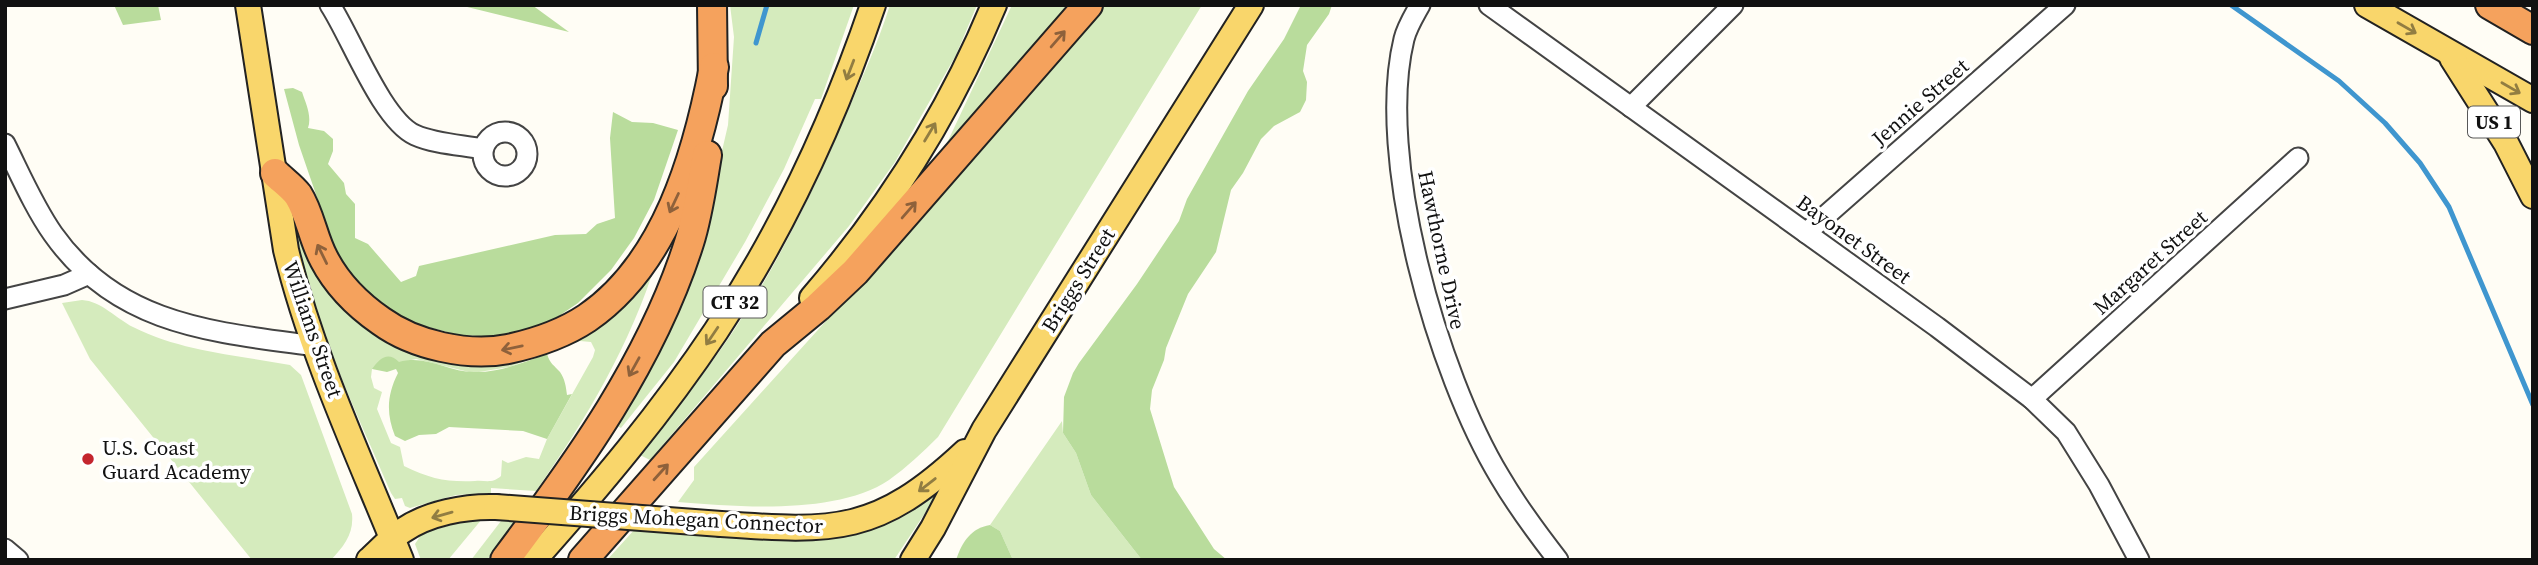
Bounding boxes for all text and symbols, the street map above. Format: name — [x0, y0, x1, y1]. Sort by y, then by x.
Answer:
one-way arrow — [2397, 21, 2417, 35]
one-way arrow — [1050, 30, 1066, 48]
street label: Jennie Street — [1865, 52, 1975, 153]
one-way arrow — [843, 58, 856, 80]
one-way arrow — [2501, 81, 2521, 95]
road number: US 1 — [2468, 106, 2520, 138]
one-way arrow — [923, 122, 937, 142]
street label: Hawthorne Drive — [1411, 168, 1473, 332]
street label: Bayonet Street — [1791, 188, 1917, 291]
one-way arrow — [667, 192, 681, 213]
one-way arrow — [900, 202, 917, 219]
street label: Margaret Street — [2087, 203, 2213, 321]
street label: Briggs Street — [1034, 222, 1122, 338]
one-way arrow — [314, 244, 328, 265]
street label: Williams Street — [276, 257, 350, 401]
road number: CT 32 — [704, 286, 766, 318]
one-way arrow — [705, 326, 719, 345]
one-way arrow — [501, 341, 524, 355]
one-way arrow — [627, 356, 640, 377]
place label: U.S. Coast Guard Academy — [102, 433, 251, 486]
marker: U.S. Coast Guard Academy — [80, 451, 96, 467]
one-way arrow — [652, 464, 669, 481]
one-way arrow — [919, 477, 937, 492]
street label: Briggs Mohegan Connector — [568, 498, 824, 540]
one-way arrow — [431, 509, 453, 522]

